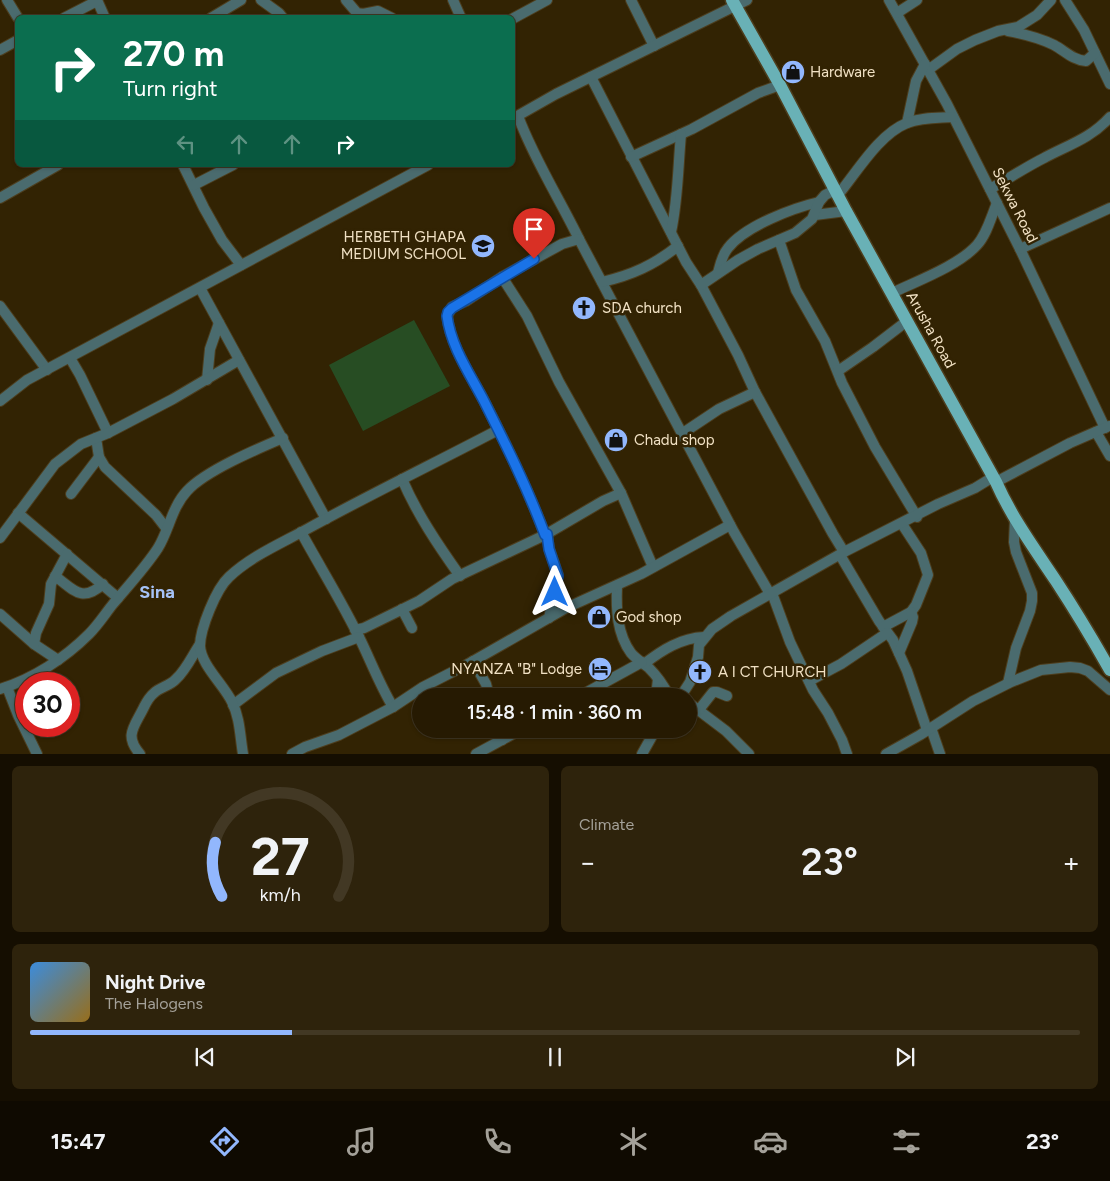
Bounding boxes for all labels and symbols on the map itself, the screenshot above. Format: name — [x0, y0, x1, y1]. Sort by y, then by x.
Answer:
shop icon: Hardware — [780, 59, 806, 85]
place label: Hardware — [810, 63, 875, 81]
street label: Sekwa Road — [988, 164, 1042, 246]
pin — [513, 208, 555, 259]
place label: HERBETH GHAPA MEDIUM SCHOOL — [341, 228, 466, 263]
school or university icon: HERBETH GHAPA MEDIUM SCHOOL — [470, 233, 496, 259]
street label: Arusha Road — [903, 289, 959, 371]
church icon: SDA church — [571, 295, 597, 321]
place label: SDA church — [602, 299, 682, 317]
shop icon: Chadu shop — [603, 427, 629, 453]
place label: Chadu shop — [634, 431, 715, 449]
position arrow — [528, 565, 580, 617]
district label: Sina — [139, 581, 175, 603]
shop icon: God shop — [586, 604, 612, 630]
place label: God shop — [616, 608, 682, 626]
hotel icon: NYANZA "B" Lodge — [587, 656, 613, 682]
church icon: A I CT CHURCH — [687, 659, 713, 685]
place label: NYANZA "B" Lodge — [451, 660, 582, 678]
place label: A I CT CHURCH — [718, 663, 827, 681]
speed limit sign: 30 — [15, 672, 80, 737]

